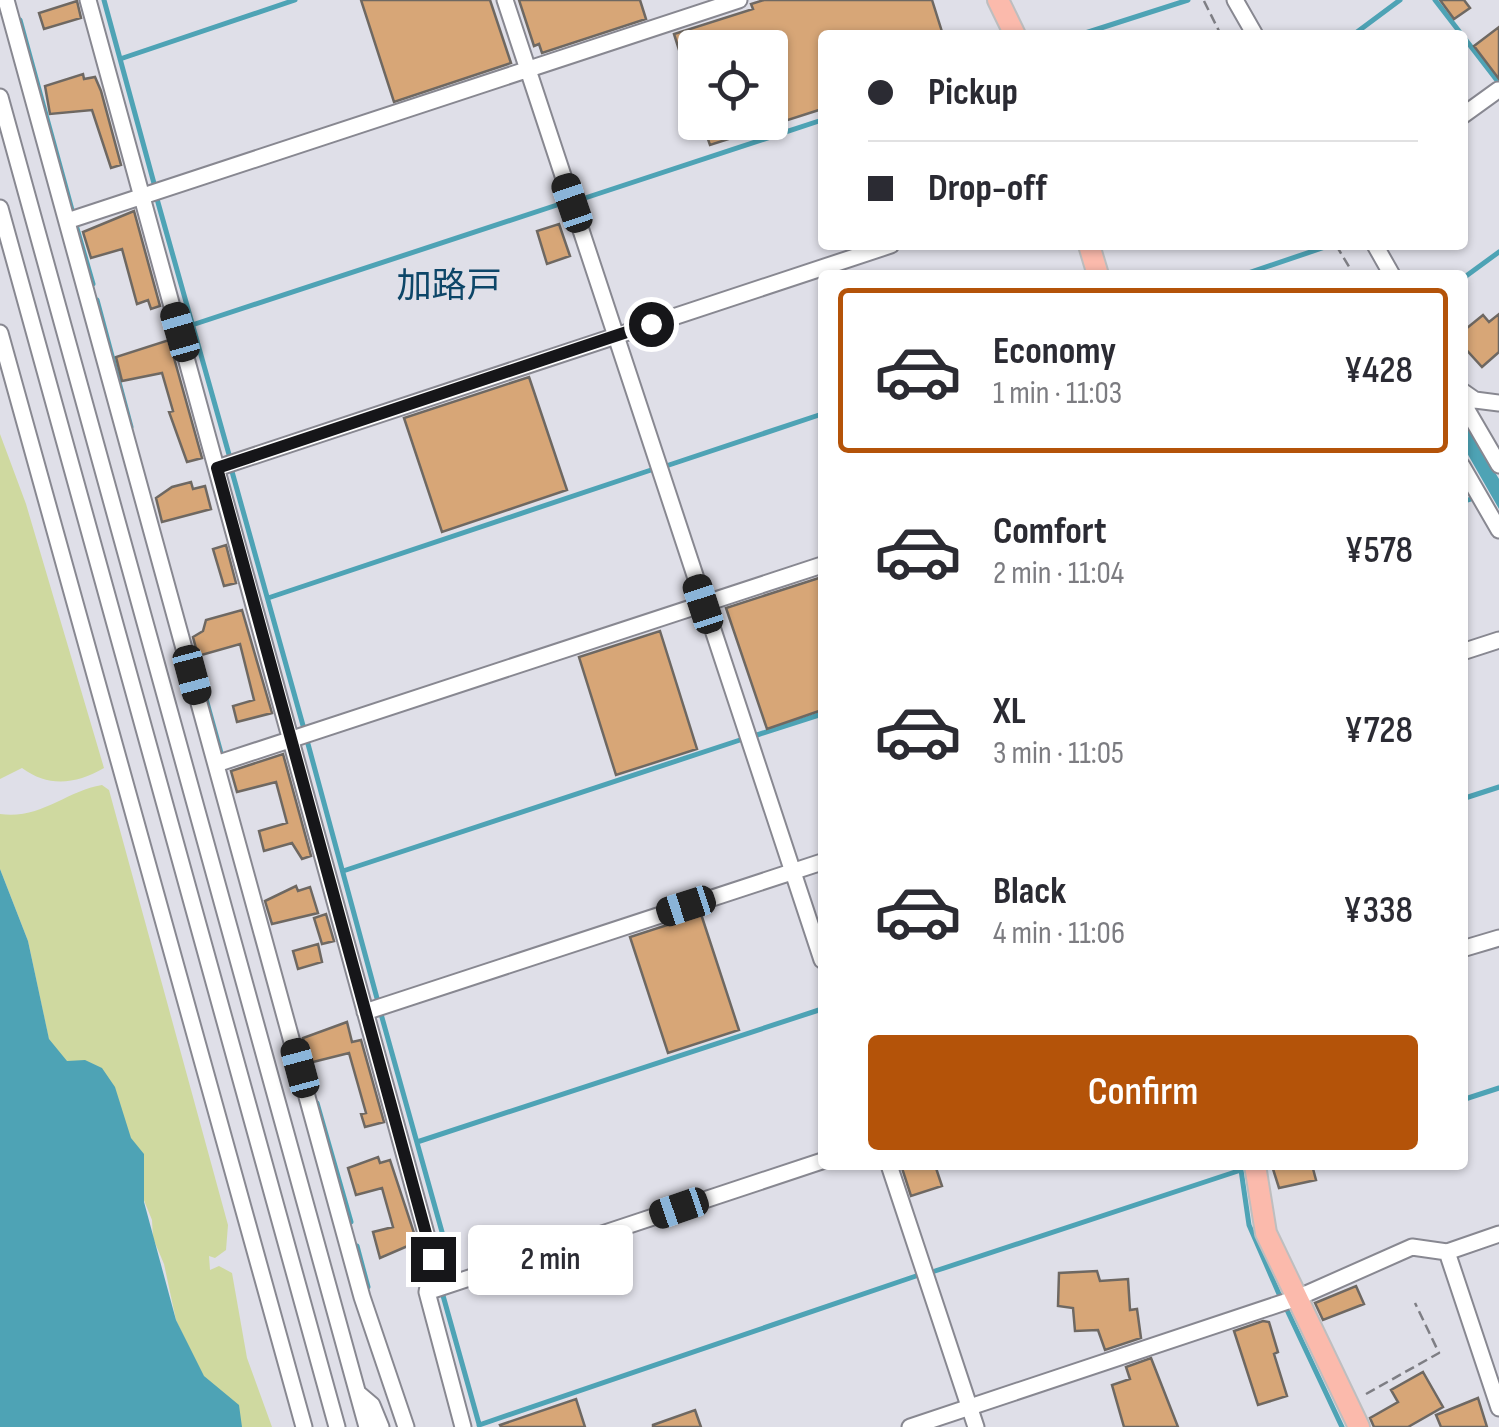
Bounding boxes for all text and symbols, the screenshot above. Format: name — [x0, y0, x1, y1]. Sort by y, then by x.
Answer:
map controls — [678, 30, 788, 140]
button: locate — [678, 30, 788, 140]
text: Pickup — [928, 70, 1018, 115]
text: Drop-off — [928, 166, 1047, 211]
car — [548, 170, 596, 236]
district label: 加路戸 — [396, 265, 502, 308]
car — [157, 299, 203, 365]
route start — [629, 302, 674, 347]
icon: car — [873, 326, 963, 416]
text: Economy — [993, 329, 1116, 374]
text: ¥428 — [1344, 348, 1413, 393]
text: 1 min · 11:03 — [993, 374, 1122, 413]
icon: car — [873, 506, 963, 596]
text: Comfort — [993, 509, 1107, 554]
text: ¥578 — [1345, 528, 1413, 573]
text: 2 min · 11:04 — [993, 554, 1124, 593]
car — [679, 571, 727, 637]
car — [170, 642, 214, 708]
icon: car — [873, 686, 963, 776]
text: XL — [993, 689, 1026, 734]
text: ¥728 — [1344, 708, 1413, 753]
text: 3 min · 11:05 — [993, 734, 1124, 773]
icon: car — [873, 866, 963, 956]
text: Black — [993, 869, 1066, 914]
car — [653, 882, 719, 930]
text: ¥338 — [1343, 888, 1413, 933]
text: 4 min · 11:06 — [993, 914, 1125, 953]
car — [278, 1035, 322, 1101]
button: Confirm — [868, 1035, 1418, 1150]
car — [646, 1184, 712, 1232]
callout: 2 min — [468, 1224, 633, 1294]
route end — [411, 1237, 456, 1282]
text: 2 min — [521, 1240, 580, 1279]

